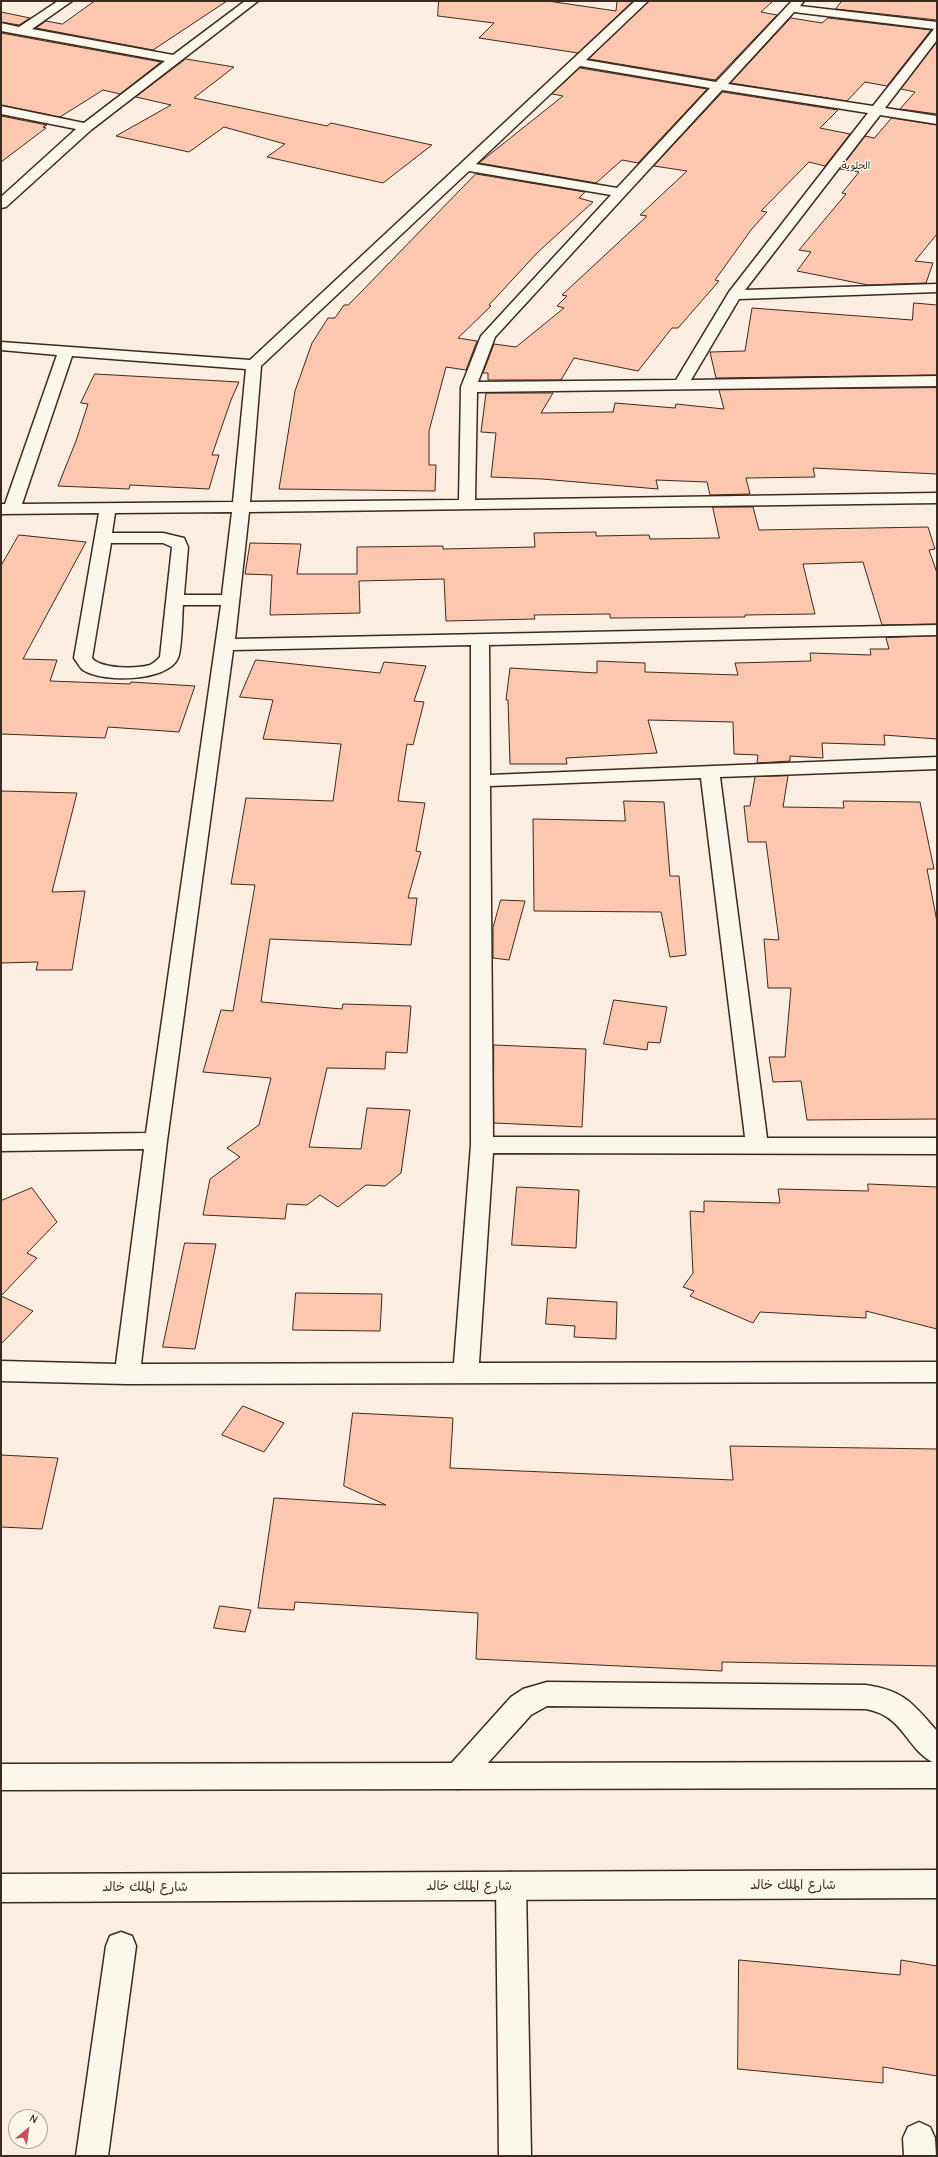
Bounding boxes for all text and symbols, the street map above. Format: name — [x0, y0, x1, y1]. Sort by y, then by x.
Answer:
district label: الجلوية — [842, 160, 870, 172]
street label: شارع الملك خالد — [750, 1877, 836, 1893]
street label: شارع الملك خالد — [426, 1878, 512, 1894]
street label: شارع الملك خالد — [102, 1879, 188, 1895]
north arrow — [8, 2109, 48, 2149]
text: N — [27, 2112, 40, 2126]

